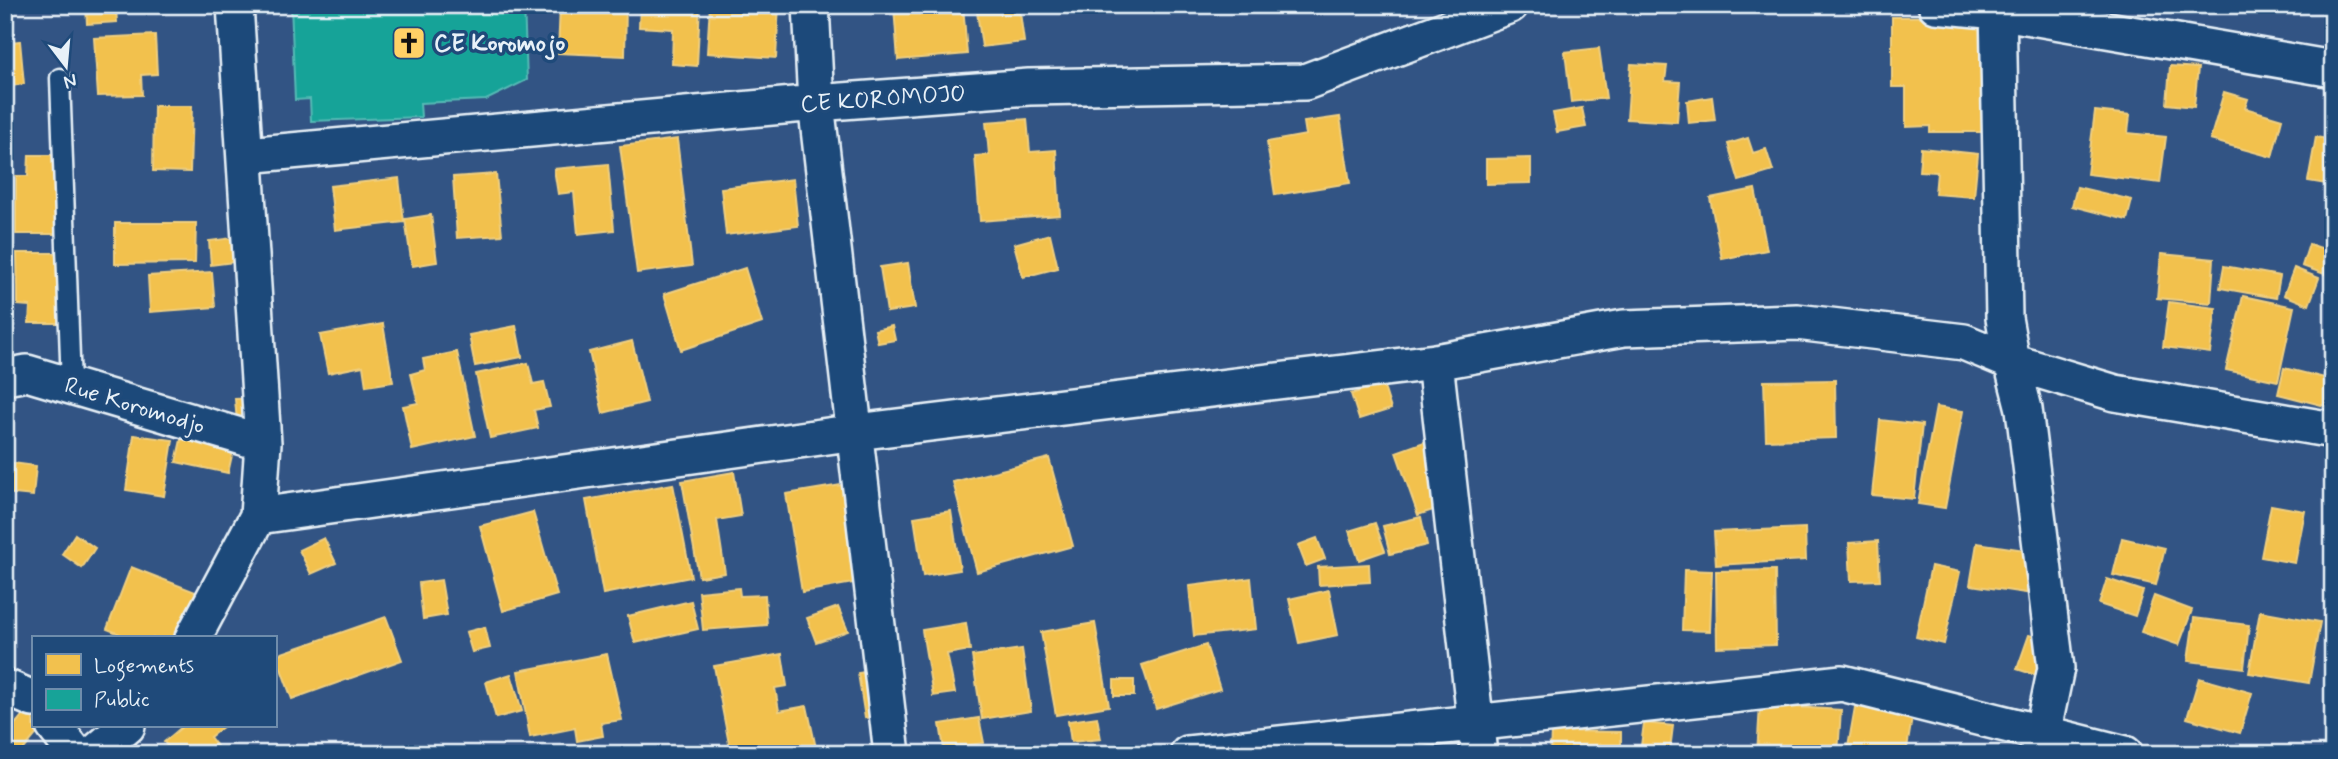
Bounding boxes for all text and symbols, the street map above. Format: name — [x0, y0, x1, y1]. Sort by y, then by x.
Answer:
church icon: CE Koromojo — [390, 24, 428, 62]
place label: CE Koromojo — [434, 29, 565, 60]
north arrow — [32, 32, 102, 102]
text: N — [61, 67, 80, 95]
street label: CE KOROMOJO — [799, 78, 967, 121]
street label: Rue Koromodjo — [61, 370, 209, 443]
legend — [32, 636, 276, 728]
text: Logements — [94, 652, 194, 682]
text: Public — [94, 686, 150, 714]

